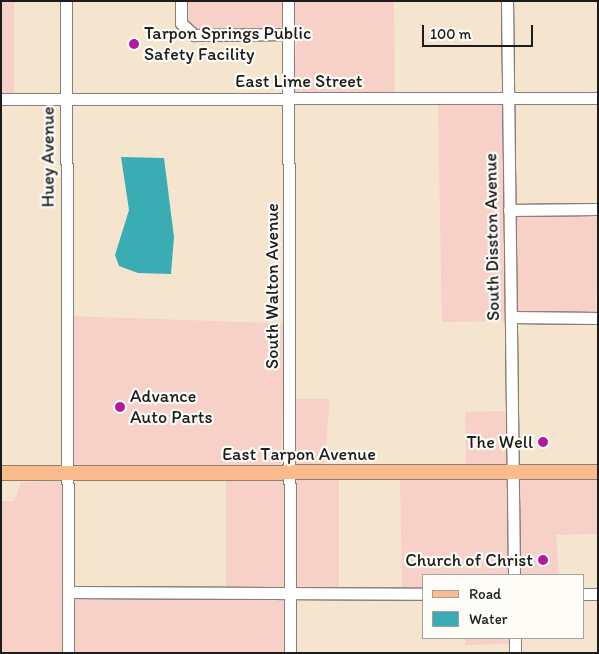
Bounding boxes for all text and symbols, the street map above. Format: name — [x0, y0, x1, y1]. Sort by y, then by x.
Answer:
scale bar — [424, 15, 535, 47]
place label: Tarpon Springs Public Safety Facility — [144, 23, 311, 66]
text: 100 m — [430, 25, 471, 43]
marker: Tarpon Springs Public Safety Facility — [128, 38, 140, 50]
street label: East Lime Street — [235, 70, 363, 92]
street label: Huey Avenue — [37, 107, 59, 207]
street label: South Disston Avenue — [480, 153, 504, 321]
street label: South Walton Avenue — [261, 204, 283, 368]
place label: Advance Auto Parts — [130, 386, 212, 428]
marker: Advance Auto Parts — [114, 401, 126, 413]
place label: The Well — [467, 431, 533, 453]
marker: The Well — [537, 436, 549, 448]
street label: East Tarpon Avenue — [223, 443, 375, 465]
place label: Church of Christ — [405, 549, 533, 571]
marker: Church of Christ — [537, 554, 549, 566]
legend — [422, 574, 584, 639]
text: Road — [469, 585, 501, 603]
text: Water — [469, 610, 507, 628]

